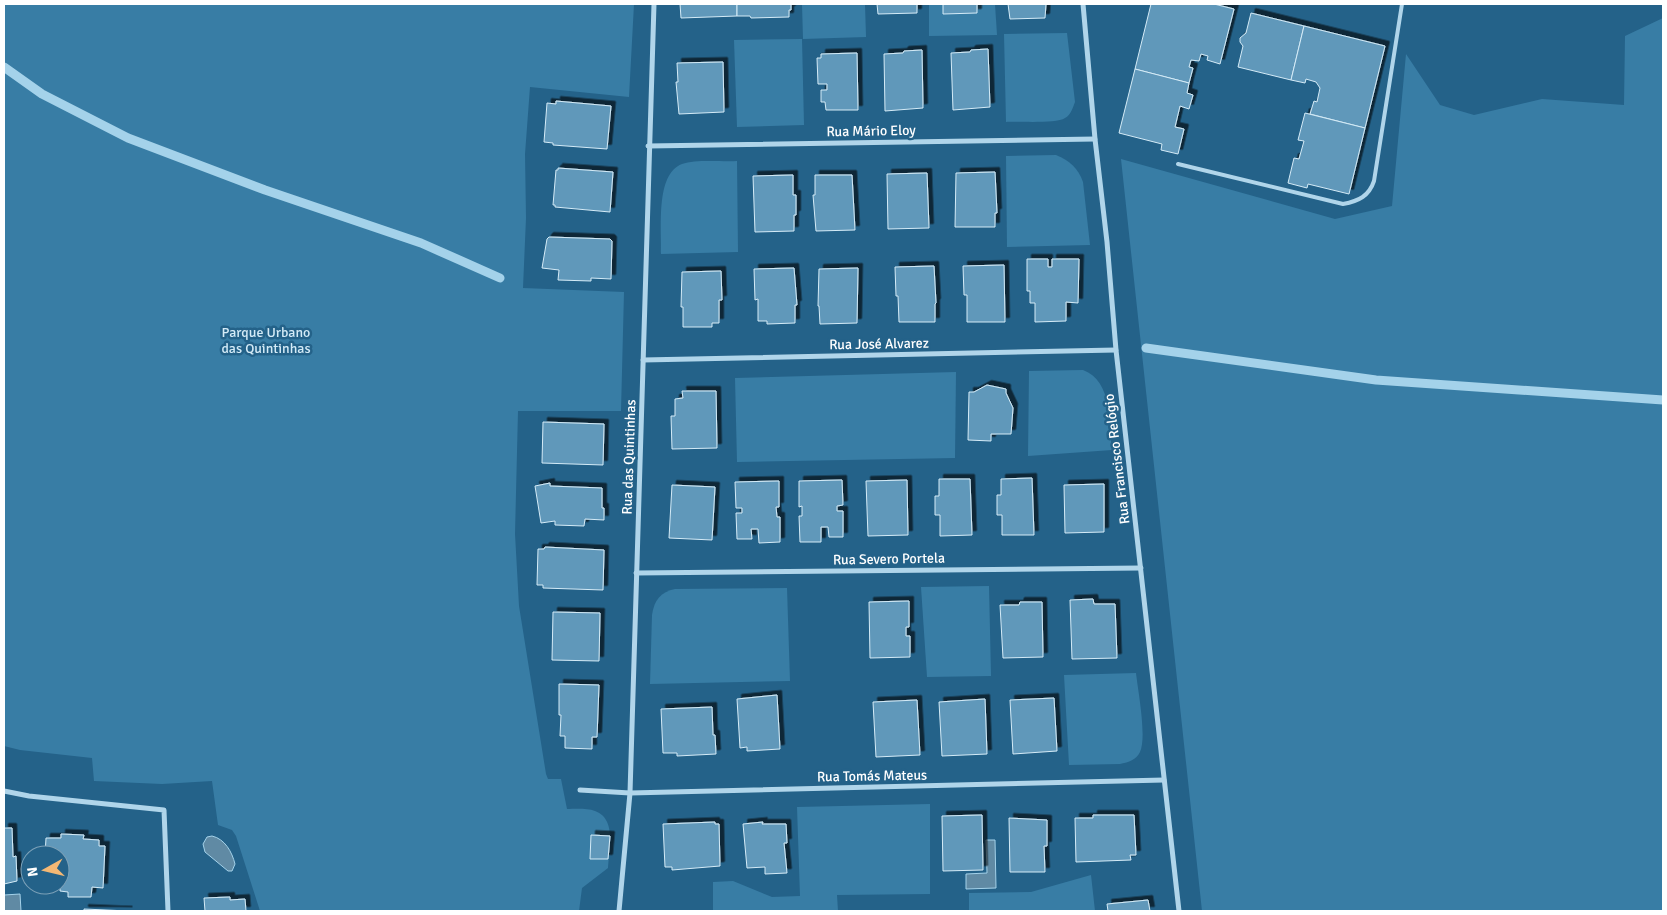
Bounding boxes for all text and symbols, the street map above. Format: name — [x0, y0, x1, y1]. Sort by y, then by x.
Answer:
street label: Rua Mário Eloy — [826, 122, 916, 140]
park label: Parque Urbano das Quintinhas — [221, 324, 311, 357]
street label: Rua José Alvarez — [829, 335, 929, 353]
street label: Rua Francisco Relógio — [1101, 393, 1133, 525]
street label: Rua das Quintinhas — [618, 399, 640, 515]
street label: Rua Severo Portela — [833, 550, 945, 568]
street label: Rua Tomás Mateus — [817, 767, 927, 785]
north arrow — [20, 845, 70, 895]
text: N — [24, 866, 42, 878]

